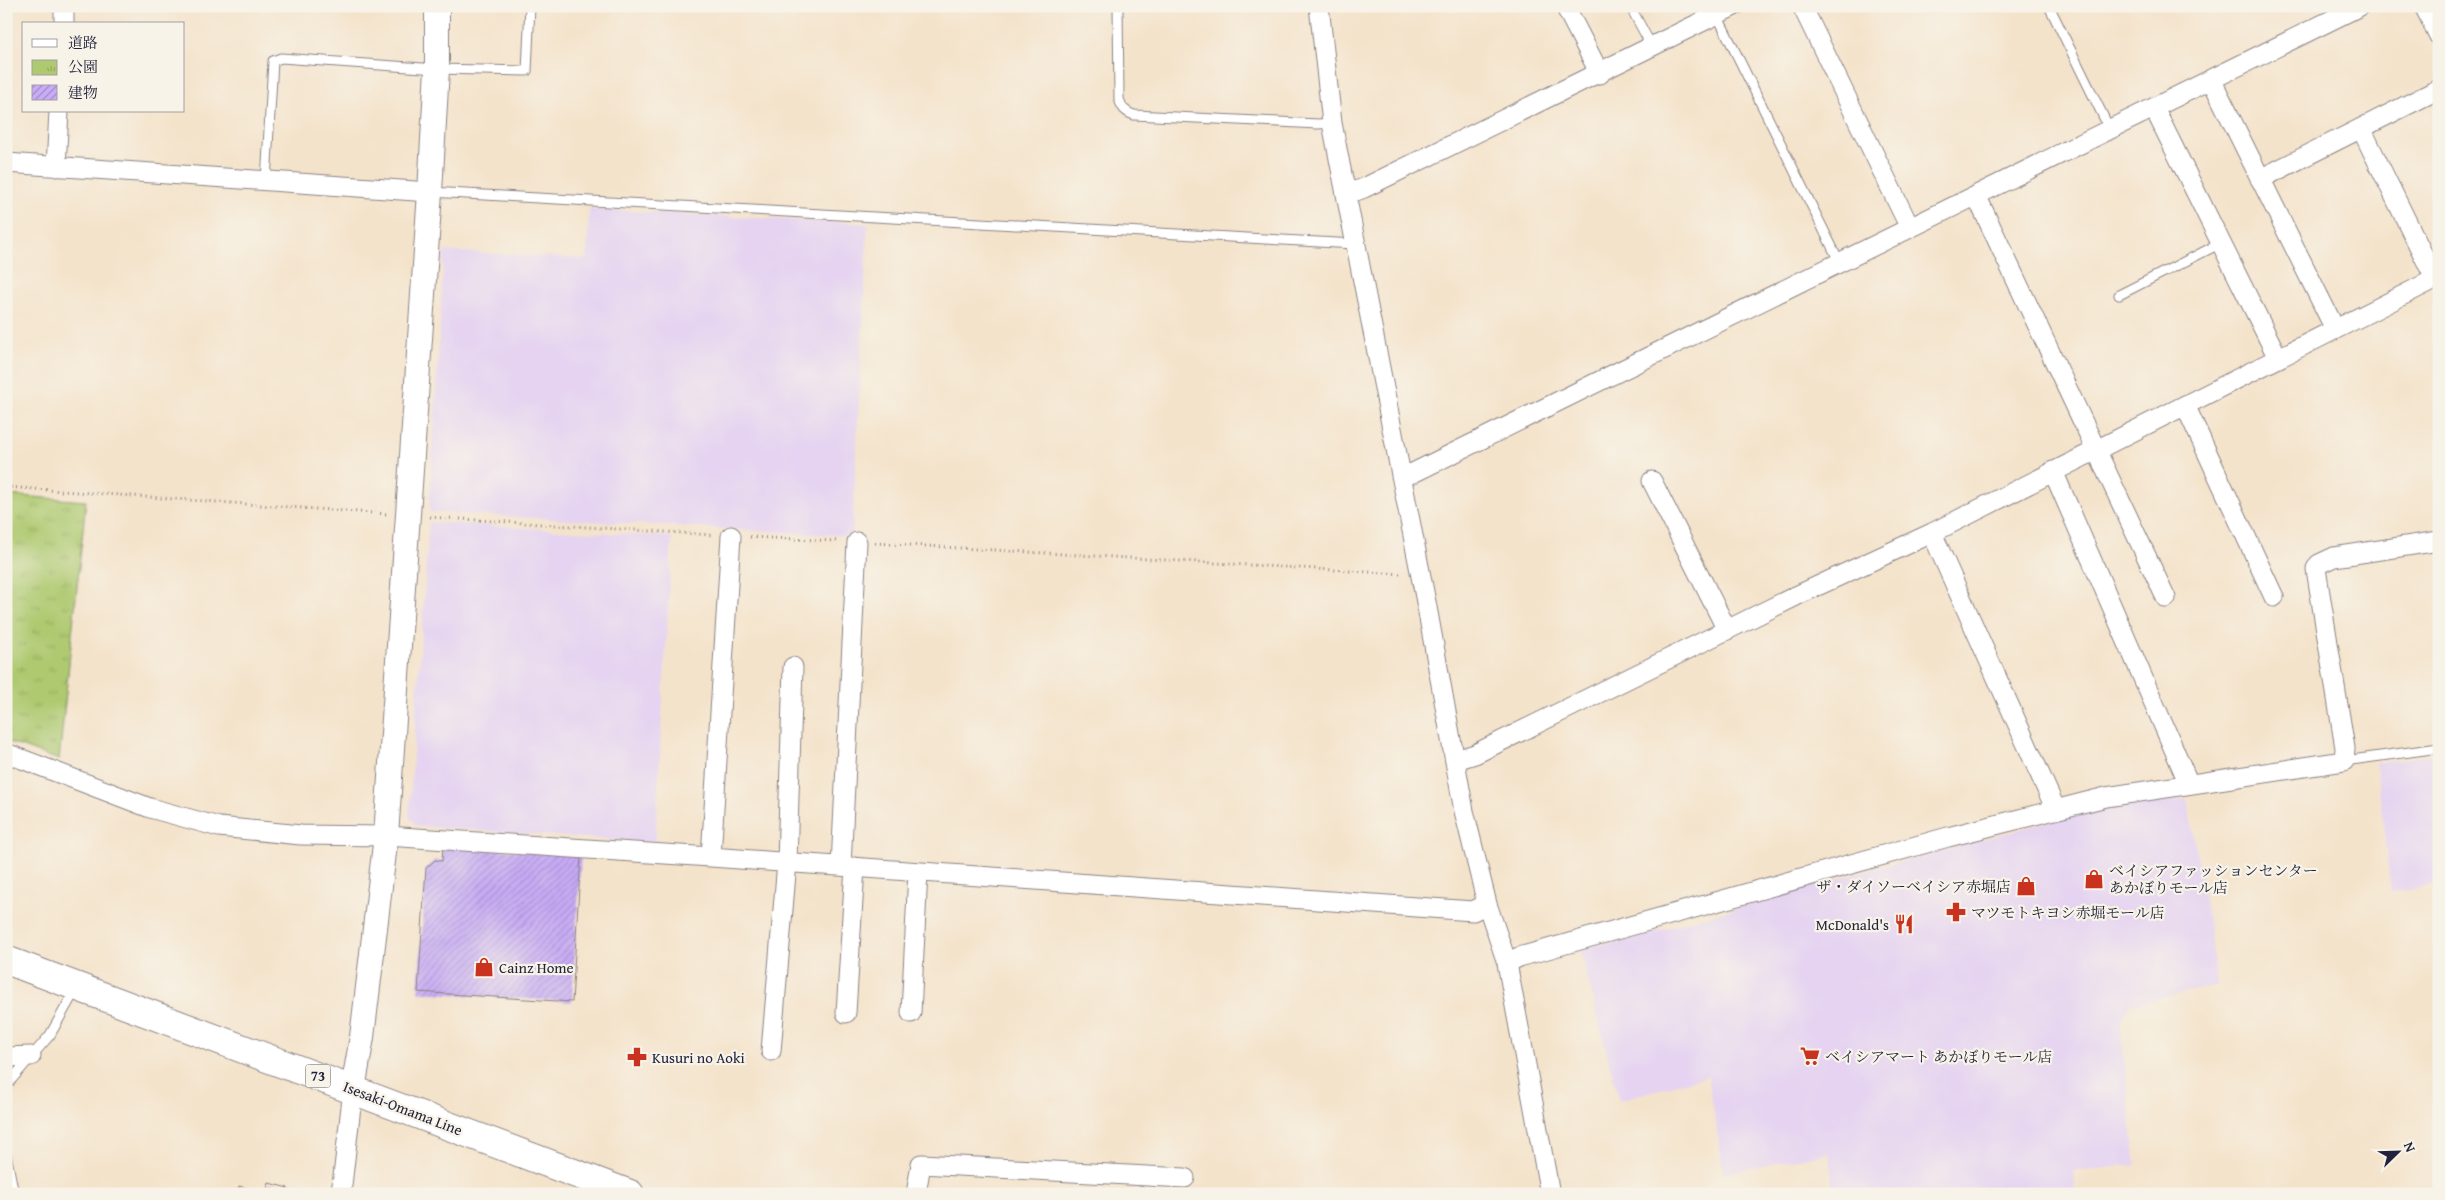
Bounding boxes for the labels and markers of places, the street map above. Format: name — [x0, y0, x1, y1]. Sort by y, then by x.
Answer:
place label: ベイシアファッションセンター あかぼりモール店 — [2109, 860, 2318, 898]
shop icon: ベイシアファッションセンター あかぼりモール店 — [2083, 868, 2105, 890]
shop icon: ザ・ダイソーベイシア赤堀店 — [2015, 875, 2037, 897]
place label: ザ・ダイソーベイシア赤堀店 — [1816, 876, 2011, 897]
pharmacy icon: マツモトキヨシ赤堀モール店 — [1945, 901, 1967, 923]
place label: マツモトキヨシ赤堀モール店 — [1971, 902, 2165, 923]
restaurant icon: McDonald's — [1893, 913, 1915, 935]
place label: McDonald's — [1816, 914, 1889, 935]
shop icon: Cainz Home — [473, 956, 495, 978]
place label: Cainz Home — [499, 957, 574, 978]
supermarket icon: ベイシアマート あかぼりモール店 — [1799, 1045, 1821, 1067]
pharmacy icon: Kusuri no Aoki — [626, 1046, 648, 1068]
place label: ベイシアマート あかぼりモール店 — [1825, 1046, 2052, 1067]
place label: Kusuri no Aoki — [652, 1047, 745, 1068]

